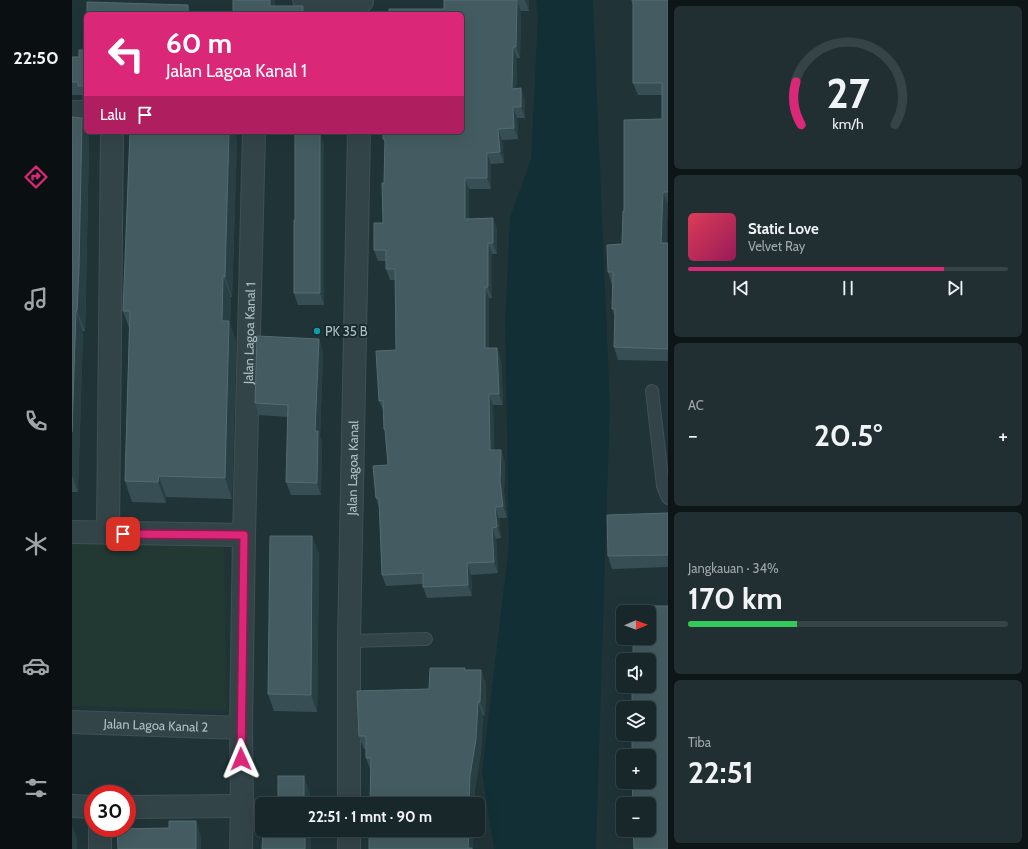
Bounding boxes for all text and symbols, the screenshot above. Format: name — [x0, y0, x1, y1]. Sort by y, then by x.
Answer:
text: 60 m — [166, 26, 232, 60]
icon: left — [100, 28, 152, 80]
text: 22:50 — [13, 47, 59, 69]
text: Jalan Lagoa Kanal 1 — [166, 60, 307, 82]
text: 27 — [826, 68, 870, 118]
icon: arrive — [134, 104, 156, 126]
text: Lalu — [100, 106, 126, 124]
text: km/h — [832, 115, 864, 133]
icon: directions — [22, 163, 50, 191]
text: Static Love — [748, 220, 819, 238]
text: Velvet Ray — [748, 238, 805, 254]
icon: previous — [730, 277, 752, 299]
icon: pause — [837, 277, 859, 299]
icon: next — [944, 277, 966, 299]
street label: Jalan Lagoa Kanal 1 — [240, 282, 258, 385]
icon: music — [22, 285, 50, 313]
place label: PK 35 B — [325, 323, 368, 339]
marker: PK 35 B — [312, 326, 322, 336]
text: AC — [688, 397, 704, 413]
icon: phone — [22, 407, 50, 435]
text: 20.5° — [814, 417, 882, 454]
street label: Jalan Lagoa Kanal — [343, 420, 361, 517]
text: − — [688, 422, 698, 449]
text: + — [998, 422, 1008, 449]
pin — [106, 517, 140, 551]
icon: arrive — [112, 523, 134, 545]
icon: climate — [22, 530, 50, 558]
text: Jangkauan · 34% — [688, 560, 779, 576]
text: 170 km — [688, 580, 783, 617]
north arrow — [616, 605, 656, 645]
map controls — [616, 605, 656, 837]
icon: car — [22, 652, 50, 680]
button: sound — [616, 653, 656, 693]
button: layers — [616, 701, 656, 741]
street label: Jalan Lagoa Kanal 2 — [102, 715, 209, 735]
text: Tiba — [688, 734, 711, 750]
position arrow — [220, 738, 262, 780]
button: + — [616, 749, 656, 789]
text: 22:51 — [688, 754, 754, 791]
icon: filters — [22, 774, 50, 802]
speed limit sign: 30 — [84, 785, 136, 837]
button: − — [616, 797, 656, 837]
text: 22:51 · 1 mnt · 90 m — [308, 808, 432, 826]

